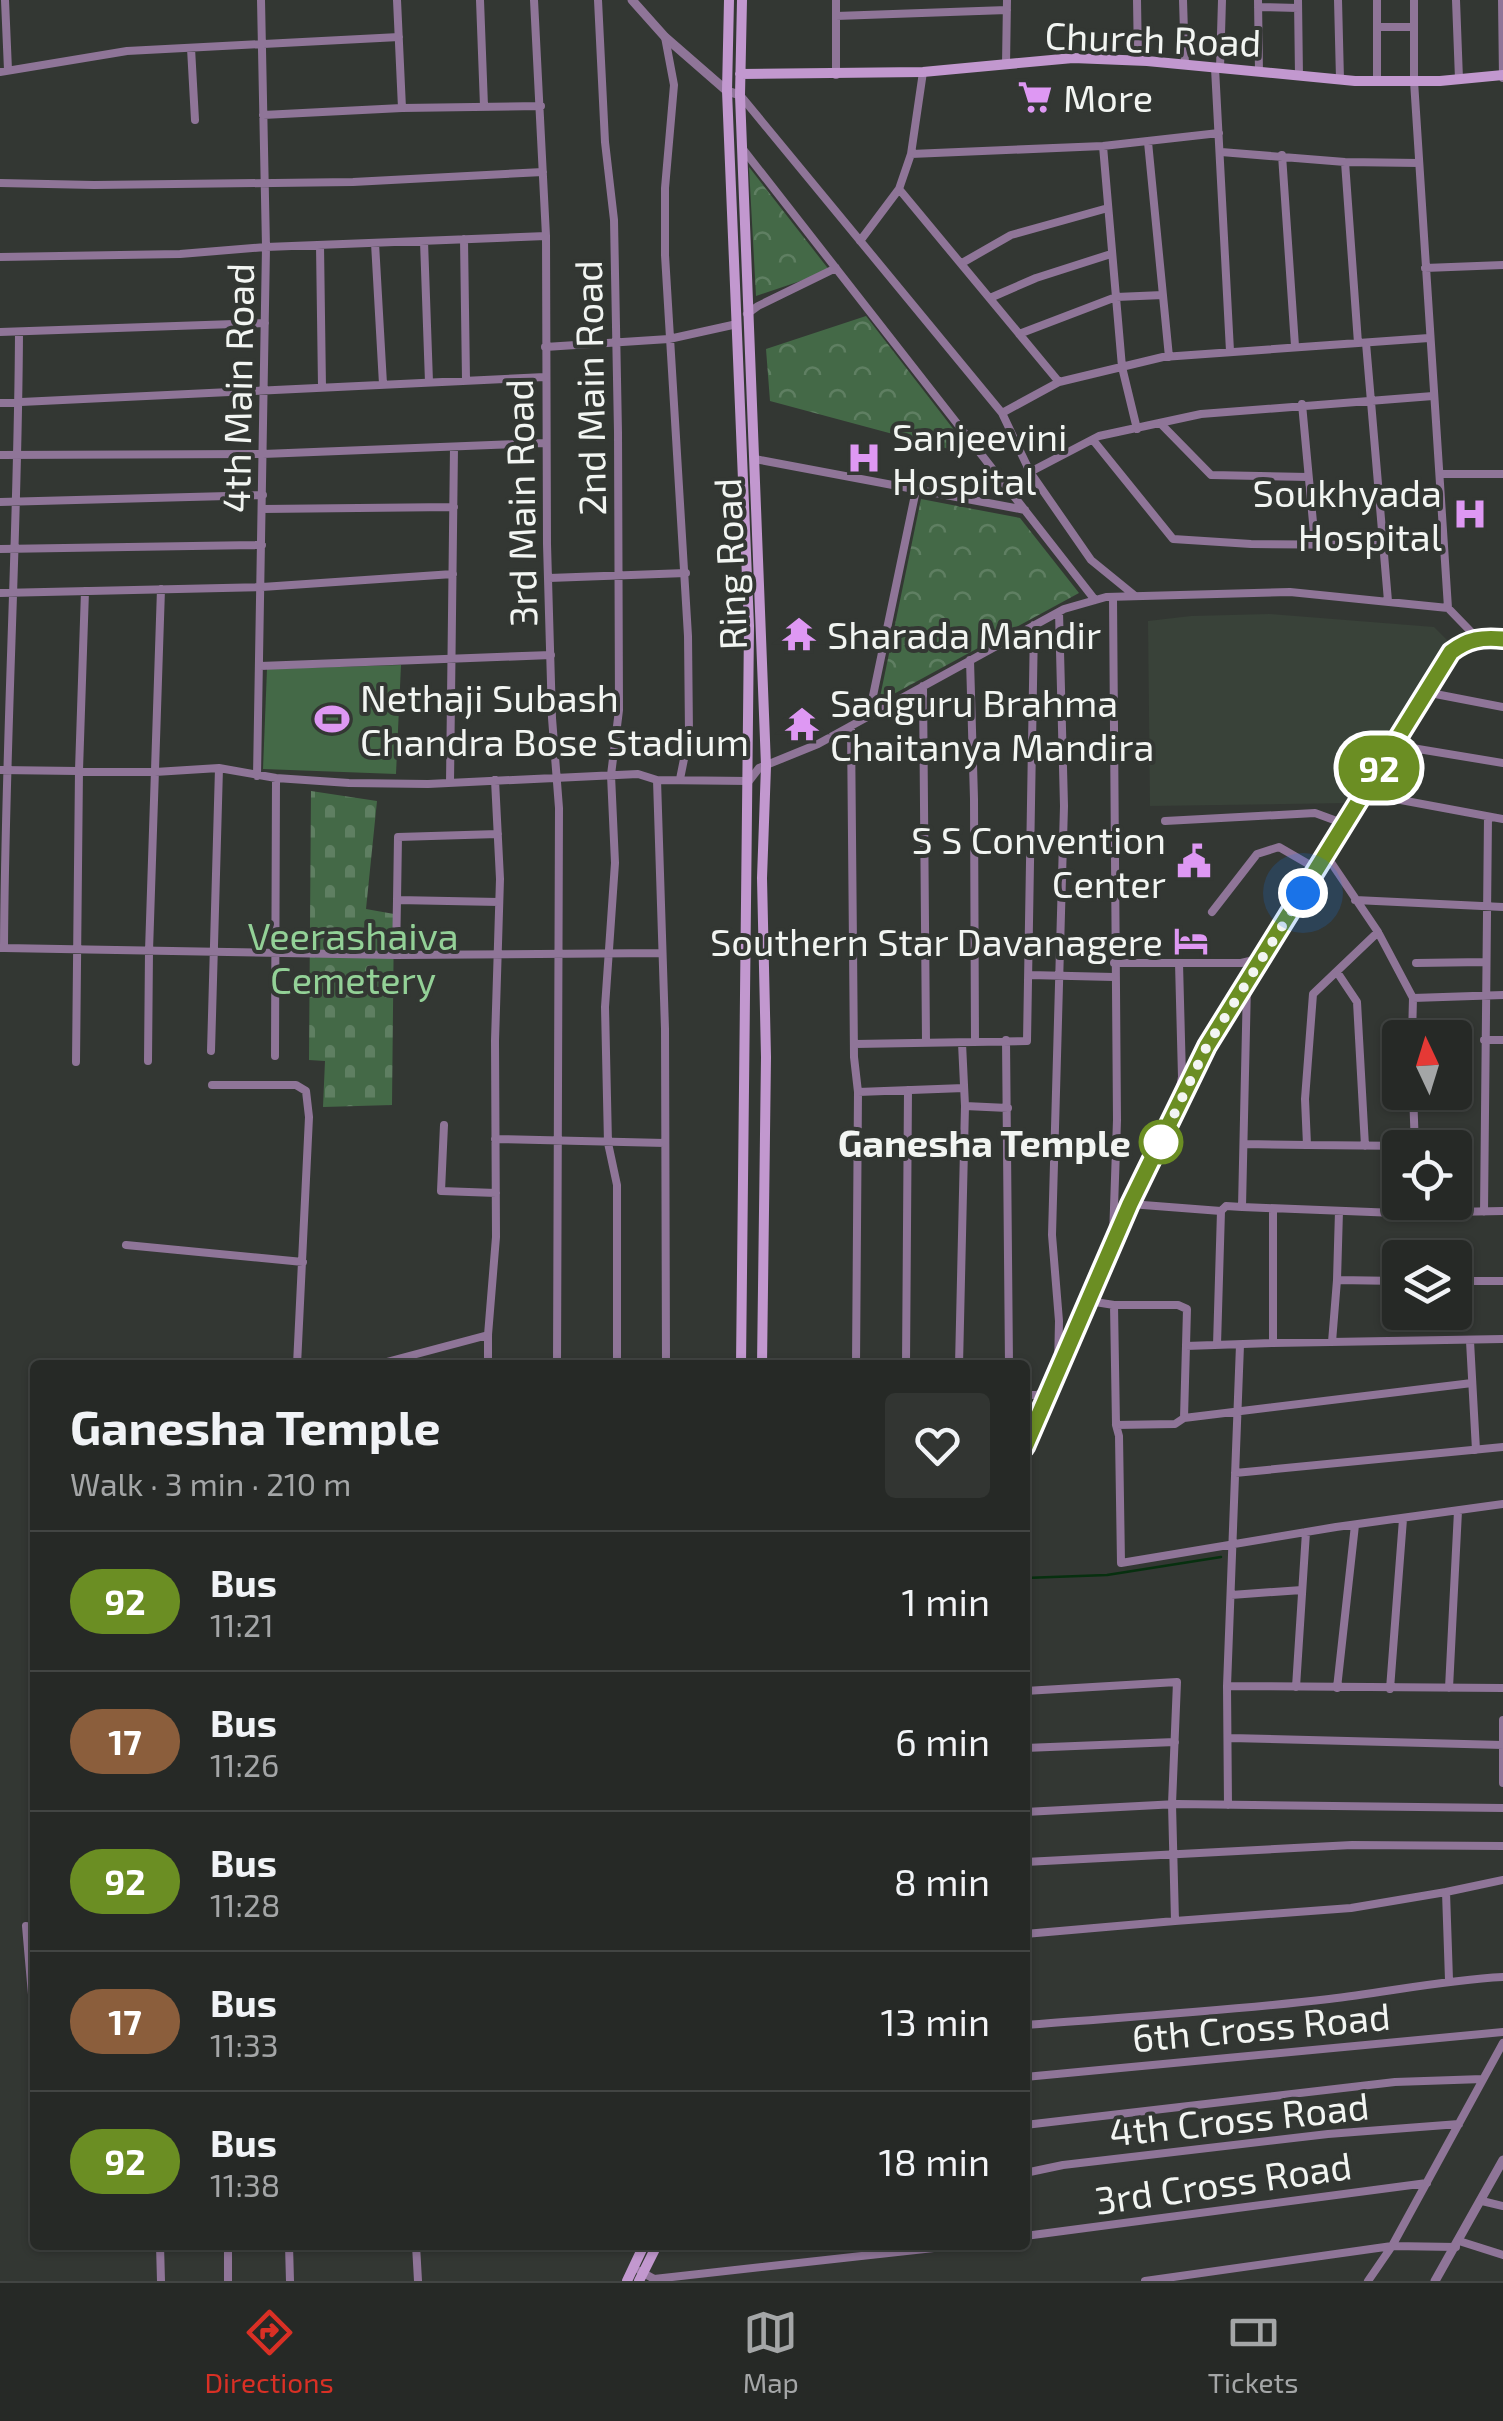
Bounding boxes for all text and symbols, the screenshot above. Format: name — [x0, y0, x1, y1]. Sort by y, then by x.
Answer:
street label: Church Road — [1044, 11, 1262, 65]
place label: More — [1063, 74, 1153, 120]
supermarket icon: More — [1016, 78, 1054, 116]
street label: 2nd Main Road — [564, 260, 614, 516]
street label: 4th Main Road — [212, 263, 262, 513]
street label: 3rd Main Road — [495, 379, 545, 627]
place label: Sanjeevini Hospital — [892, 413, 1068, 503]
hospital icon: Sanjeevini Hospital — [845, 439, 883, 477]
place label: Soukhyada Hospital — [1253, 469, 1442, 559]
street label: Ring Road — [703, 477, 755, 651]
hospital icon: Soukhyada Hospital — [1451, 495, 1489, 533]
place label: Sharada Mandir — [827, 611, 1101, 657]
temple icon: Sharada Mandir — [780, 615, 818, 653]
place label: Nethaji Subash Chandra Bose Stadium — [360, 674, 749, 764]
place label: Sadguru Brahma Chaitanya Mandira — [830, 679, 1154, 769]
sports icon: Nethaji Subash Chandra Bose Stadium — [313, 700, 351, 738]
temple icon: Sadguru Brahma Chaitanya Mandira — [783, 705, 821, 743]
line badge: 92 — [1334, 736, 1424, 800]
text: 92 — [1359, 747, 1400, 789]
place label: S S Convention Center — [911, 816, 1166, 906]
public building icon: S S Convention Center — [1175, 842, 1213, 880]
your location — [1278, 868, 1328, 918]
park label: Veerashaiva Cemetery — [247, 912, 459, 1002]
place label: Southern Star Davanagere — [710, 918, 1163, 964]
hotel icon: Southern Star Davanagere — [1172, 922, 1210, 960]
north arrow — [1382, 1020, 1472, 1110]
map controls — [1382, 1020, 1472, 1330]
place label: Ganesha Temple — [838, 1119, 1131, 1165]
marker: Ganesha Temple — [1140, 1121, 1182, 1163]
button: locate — [1382, 1130, 1472, 1220]
button: layers — [1382, 1240, 1472, 1330]
button: heart — [885, 1393, 990, 1498]
text: Ganesha Temple — [70, 1397, 440, 1455]
text: Walk · 3 min · 210 m — [70, 1464, 351, 1502]
text: Bus — [210, 1559, 277, 1605]
text: 1 min — [902, 1578, 990, 1624]
text: 92 — [105, 1580, 146, 1622]
text: 11:21 — [210, 1605, 274, 1643]
text: Bus — [210, 1699, 277, 1745]
text: 6 min — [895, 1718, 990, 1764]
text: 17 — [108, 1720, 142, 1762]
text: 11:26 — [210, 1745, 279, 1783]
text: Bus — [210, 1839, 277, 1885]
text: 8 min — [894, 1858, 990, 1904]
text: 92 — [105, 1860, 146, 1902]
text: 11:28 — [210, 1885, 280, 1923]
text: Bus — [210, 1979, 277, 2025]
street label: 6th Cross Road — [1130, 1992, 1392, 2060]
text: 13 min — [880, 1998, 990, 2044]
text: 17 — [108, 2000, 142, 2042]
text: 11:33 — [210, 2025, 279, 2063]
street label: 4th Cross Road — [1107, 2081, 1371, 2155]
text: Bus — [210, 2119, 277, 2165]
text: 18 min — [879, 2138, 990, 2184]
text: 92 — [105, 2140, 146, 2182]
street label: 3rd Cross Road — [1092, 2141, 1354, 2223]
text: 11:38 — [210, 2165, 280, 2203]
tab: Directions — [205, 2305, 334, 2399]
tab: Map — [743, 2305, 799, 2399]
tab: Tickets — [1208, 2305, 1298, 2399]

